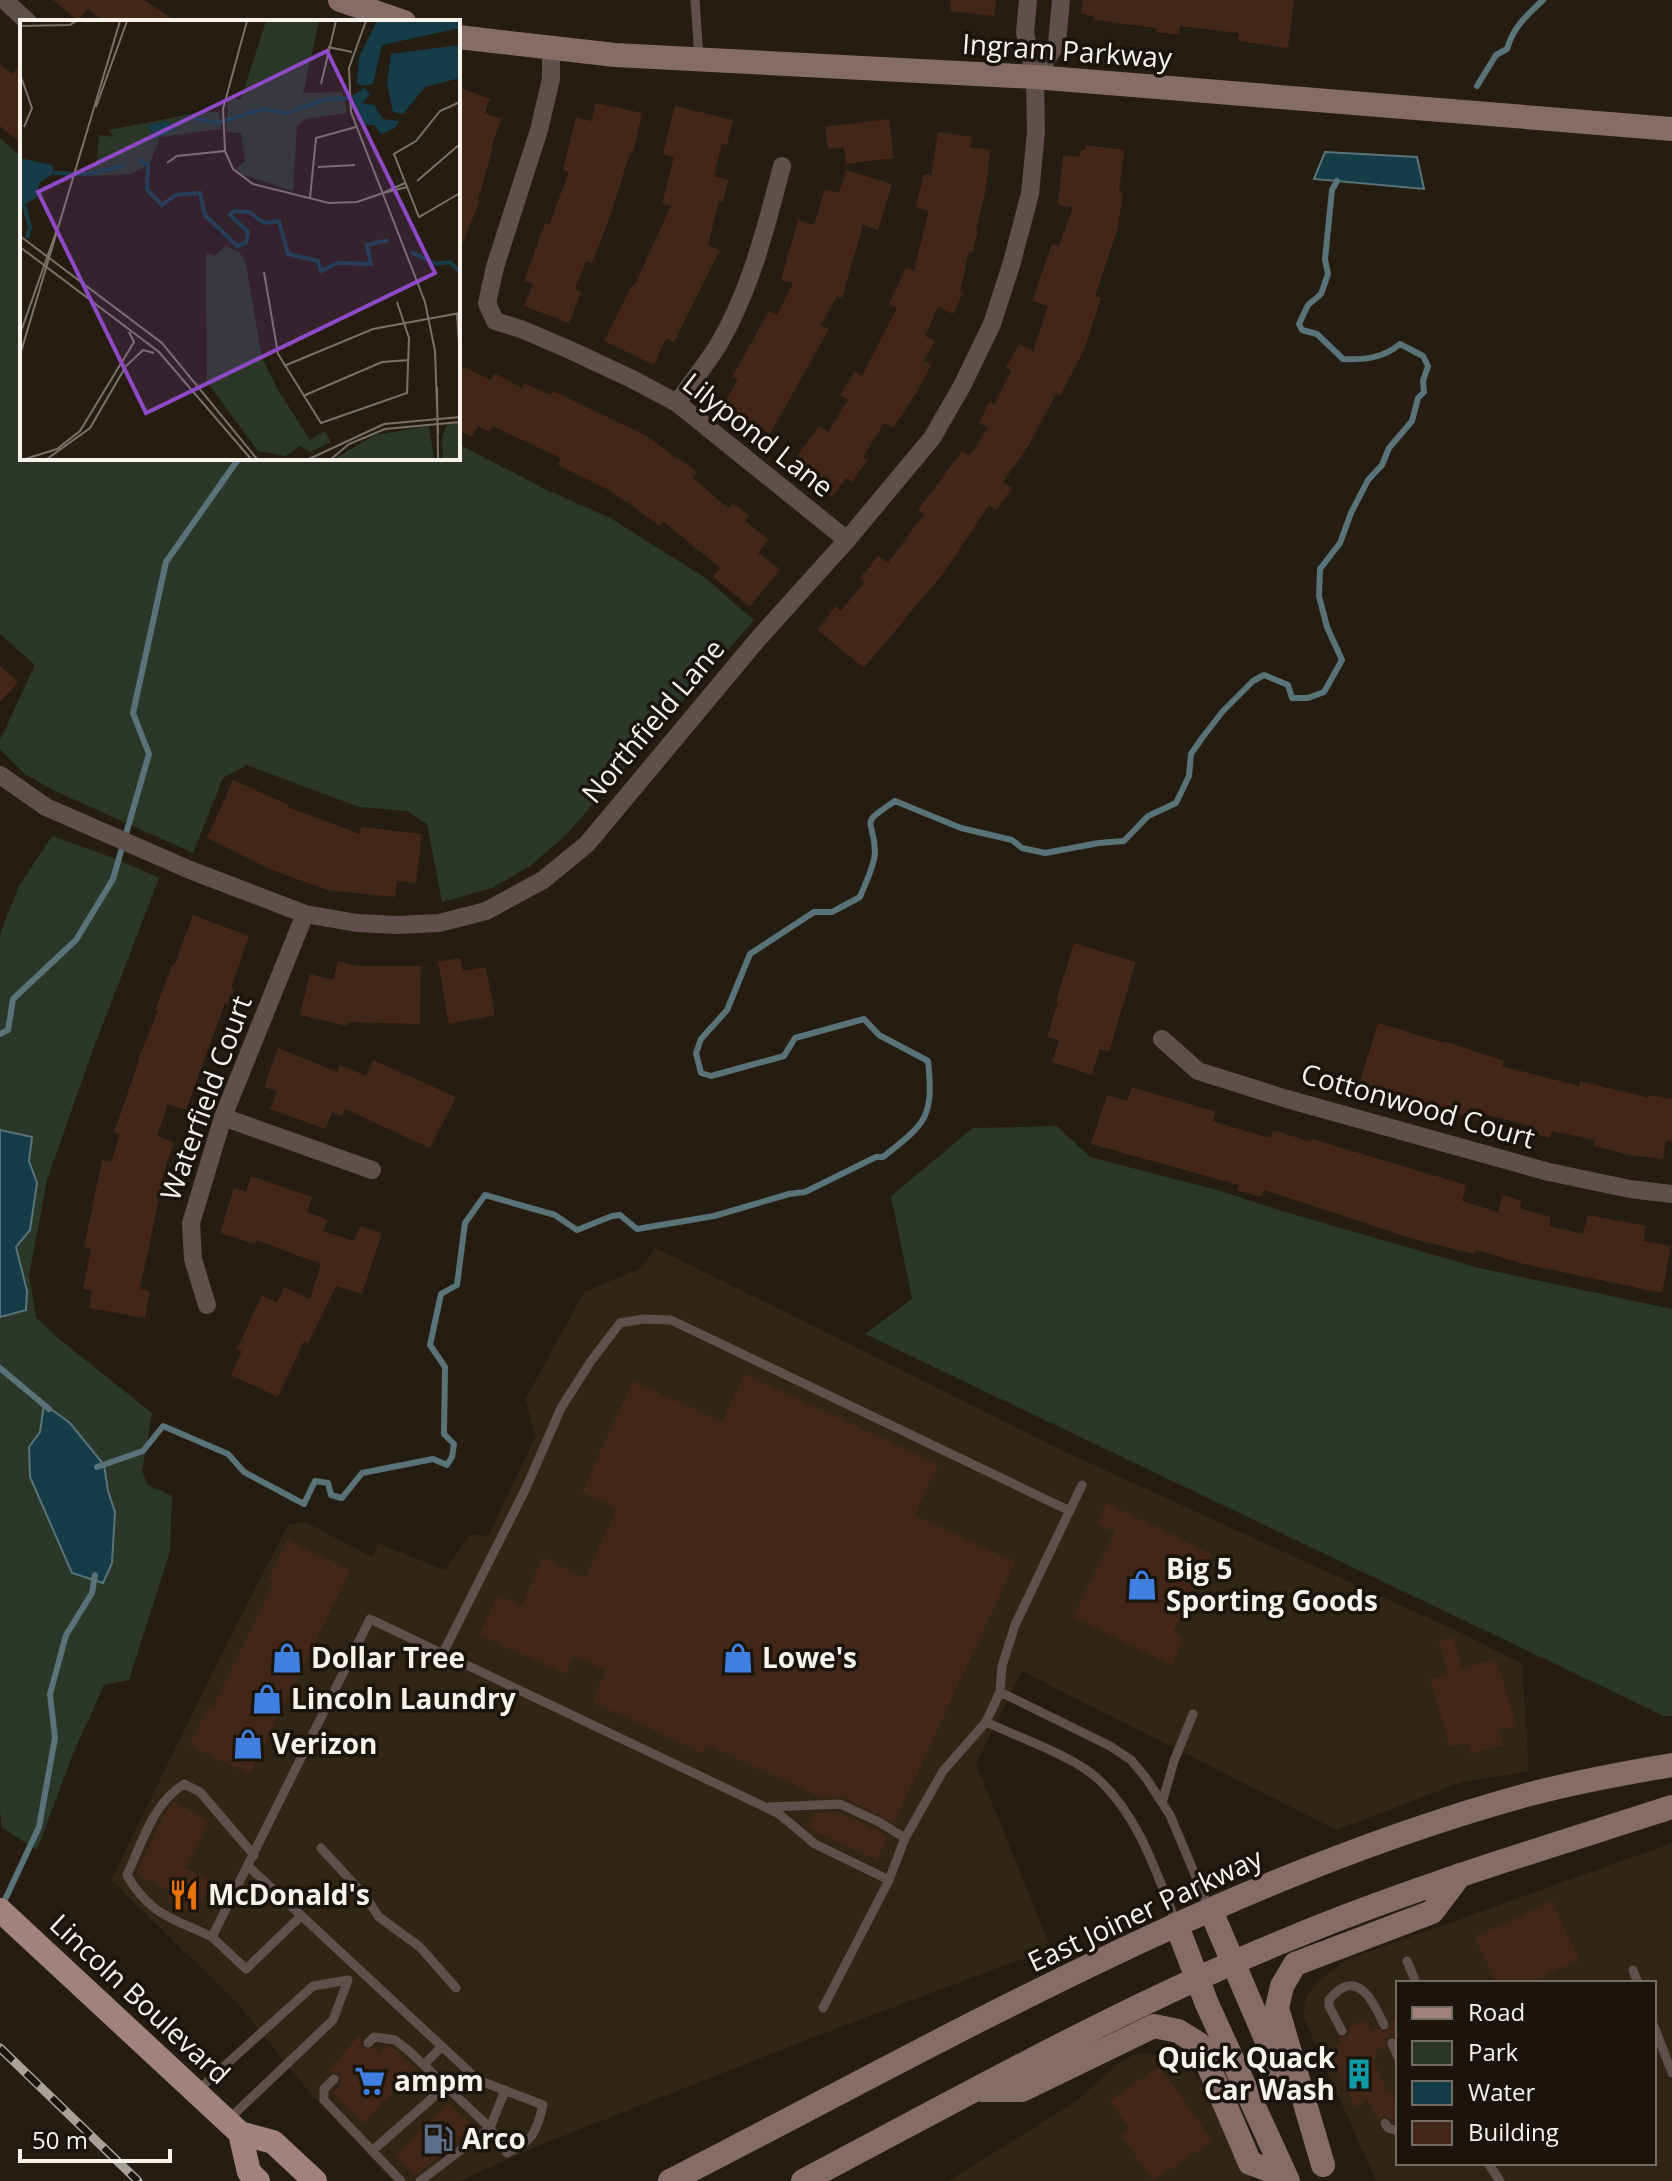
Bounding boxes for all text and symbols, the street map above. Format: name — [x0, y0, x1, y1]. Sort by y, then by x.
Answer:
inset map — [20, 20, 460, 460]
street label: Ingram Parkway — [961, 24, 1174, 76]
street label: Lilypond Lane — [675, 363, 842, 505]
street label: Northfield Lane — [572, 630, 732, 810]
street label: Waterfield Court — [150, 990, 260, 1205]
street label: Cottonwood Court — [1297, 1054, 1540, 1157]
place label: Big 5 Sporting Goods — [1166, 1549, 1378, 1619]
shop icon: Big 5 Sporting Goods — [1125, 1568, 1159, 1602]
place label: Dollar Tree — [311, 1638, 465, 1676]
place label: Lowe's — [762, 1638, 857, 1676]
shop icon: Dollar Tree — [270, 1641, 304, 1675]
shop icon: Lowe's — [721, 1641, 755, 1675]
place label: Lincoln Laundry — [291, 1679, 516, 1717]
shop icon: Lincoln Laundry — [250, 1682, 284, 1716]
place label: Verizon — [272, 1724, 377, 1762]
shop icon: Verizon — [231, 1727, 265, 1761]
street label: East Joiner Parkway — [1021, 1838, 1269, 1980]
place label: McDonald's — [208, 1875, 370, 1913]
restaurant icon: McDonald's — [167, 1878, 201, 1912]
street label: Lincoln Boulevard — [42, 1905, 239, 2092]
legend — [1396, 1981, 1656, 2165]
text: Road — [1468, 1995, 1525, 2028]
text: Park — [1468, 2035, 1519, 2068]
place label: Quick Quack Car Wash — [1157, 2038, 1336, 2108]
building icon: Quick Quack Car Wash — [1342, 2057, 1376, 2091]
place label: ampm — [394, 2061, 484, 2099]
supermarket icon: ampm — [353, 2064, 387, 2098]
text: Water — [1468, 2075, 1536, 2108]
scale bar — [20, 2113, 170, 2163]
text: Building — [1468, 2115, 1559, 2148]
place label: Arco — [462, 2119, 526, 2157]
fuel station icon: Arco — [421, 2122, 455, 2156]
text: 50 m — [32, 2123, 88, 2156]

